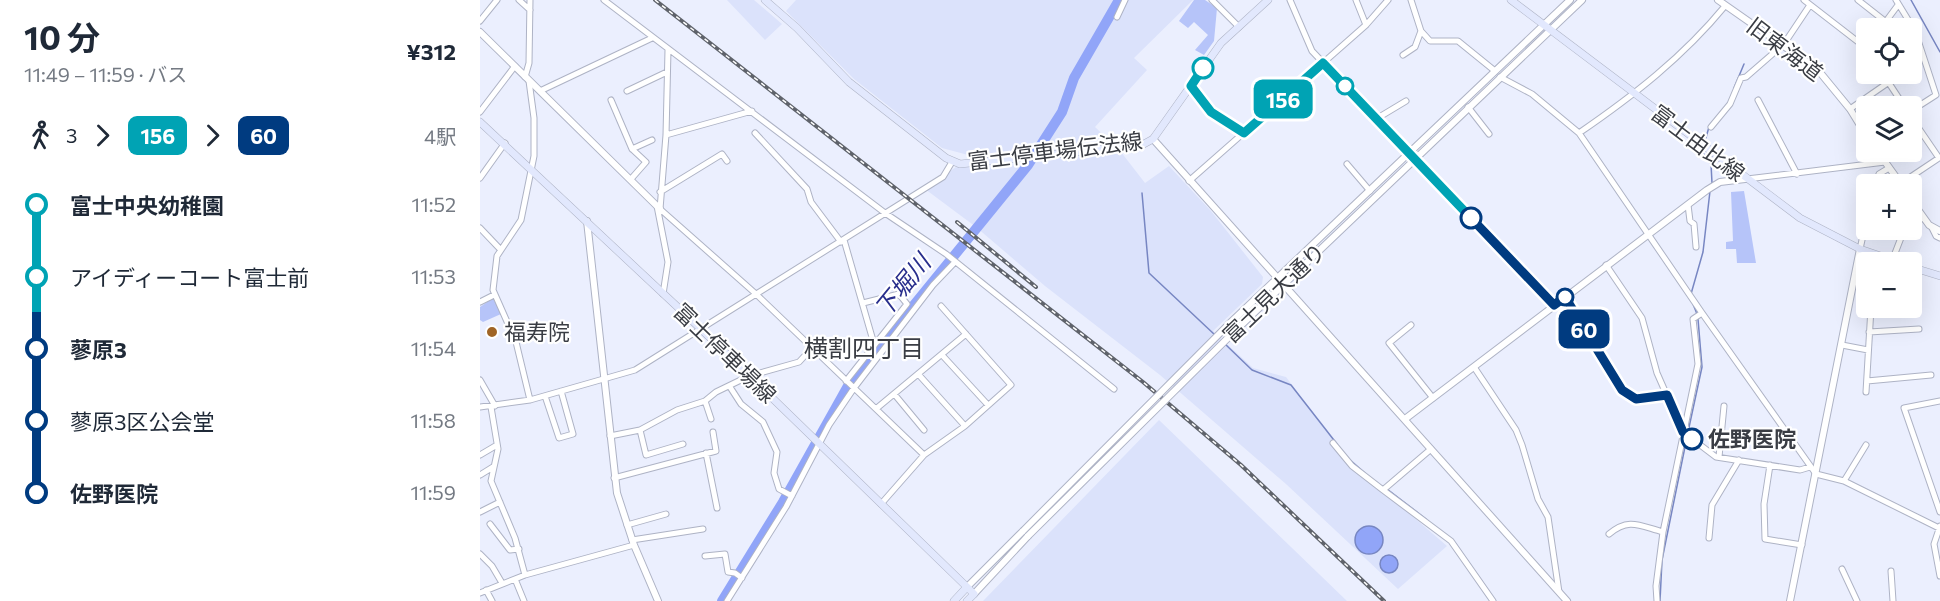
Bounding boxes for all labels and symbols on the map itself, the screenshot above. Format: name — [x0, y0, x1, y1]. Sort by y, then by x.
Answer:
street label: 旧東海道 — [1742, 11, 1829, 86]
unlabelled marker — [1192, 57, 1214, 79]
unlabelled marker — [1336, 77, 1354, 95]
line badge: 156 — [1248, 80, 1318, 118]
street label: 富士由比線 — [1646, 99, 1750, 186]
street label: 富士停車場伝法線 — [966, 126, 1144, 175]
unlabelled marker — [1460, 207, 1482, 229]
street label: 富士見大通り — [1217, 237, 1331, 348]
water label: 下堀川 — [868, 246, 938, 322]
unlabelled marker — [1556, 288, 1574, 306]
street label: 富士停車場線 — [668, 297, 782, 408]
line badge: 60 — [1557, 310, 1611, 348]
place label: 福寿院 — [504, 318, 570, 345]
marker: 福寿院 — [485, 325, 499, 339]
district label: 横割四丁目 — [804, 333, 924, 362]
place label: 佐野医院 — [1708, 425, 1796, 452]
marker: 佐野医院 — [1681, 428, 1703, 450]

